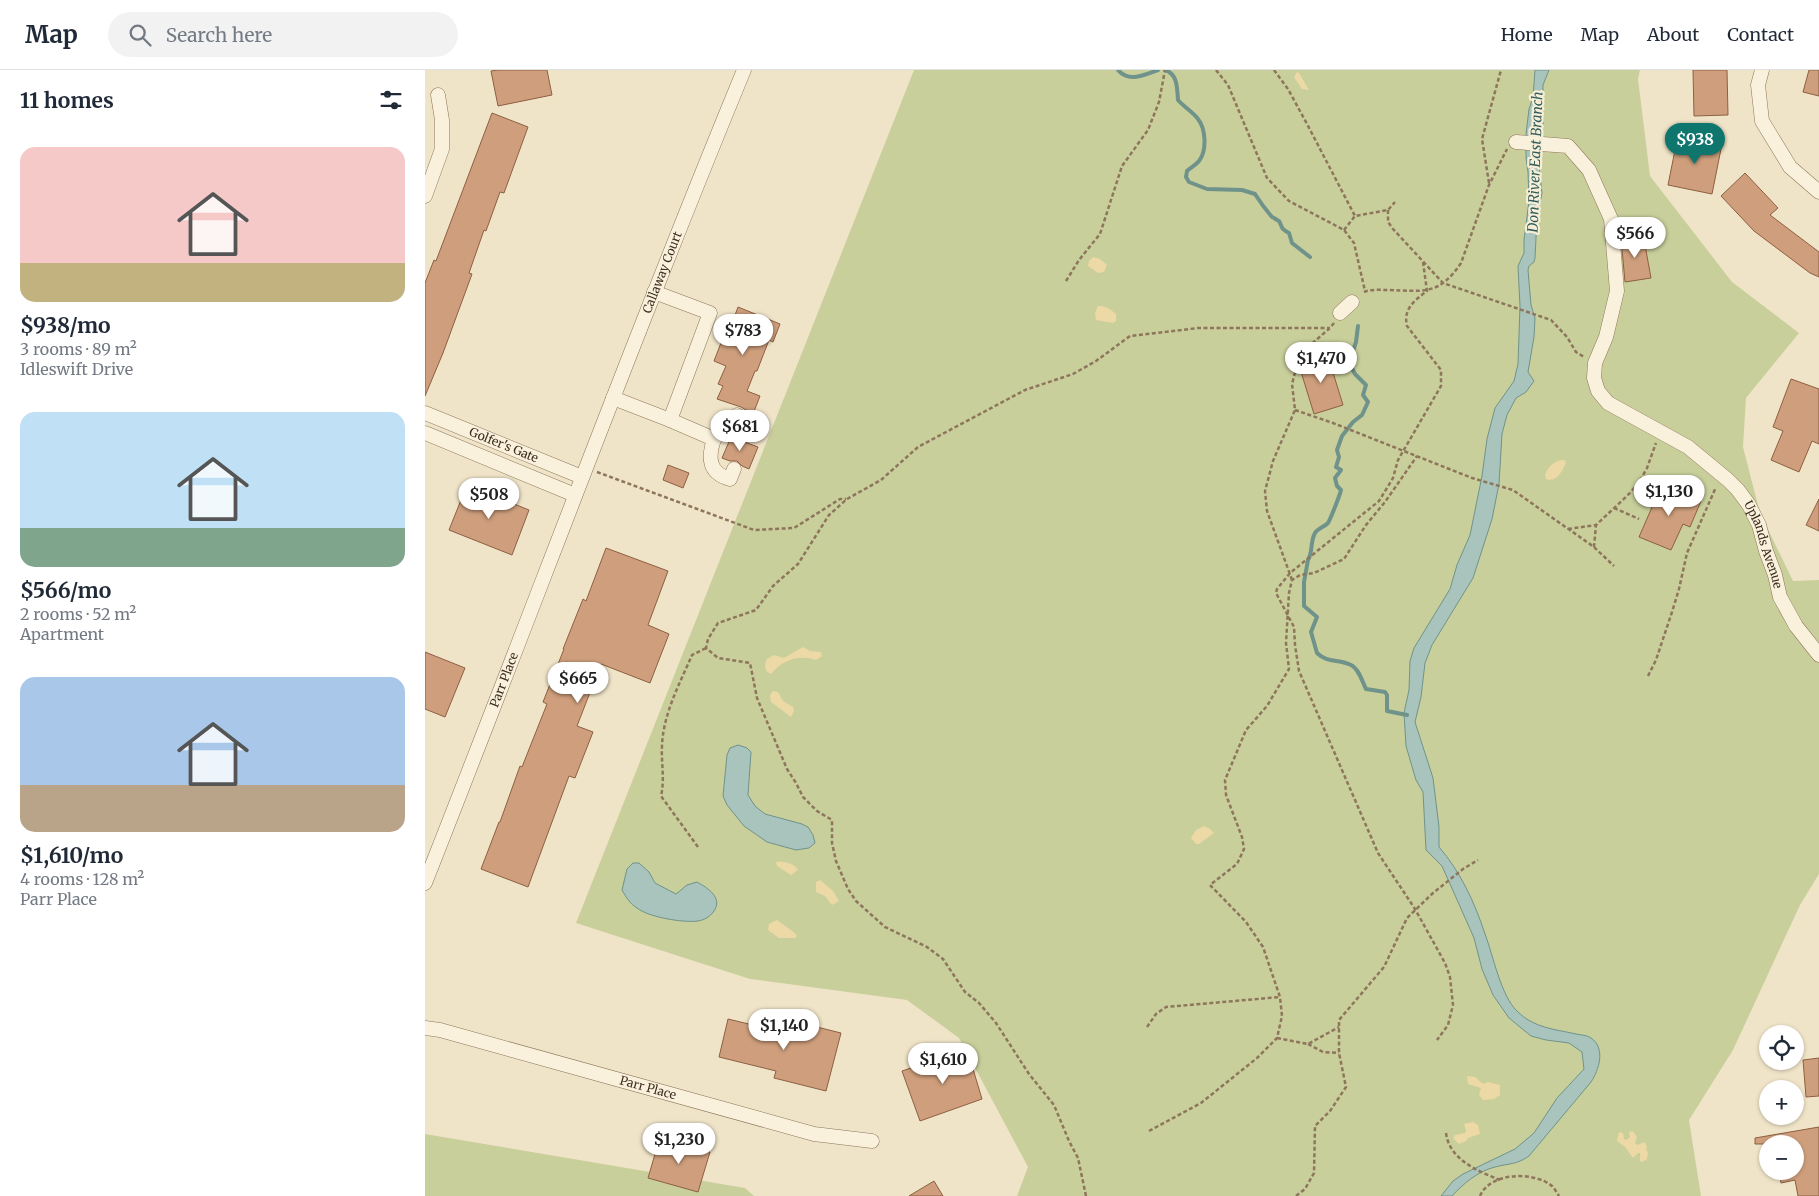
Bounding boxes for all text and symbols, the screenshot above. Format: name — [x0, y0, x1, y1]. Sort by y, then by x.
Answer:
search box — [108, 12, 458, 57]
text: Map — [25, 19, 78, 50]
icon: search — [126, 21, 154, 49]
text: Search here — [166, 23, 272, 47]
text: Home — [1501, 23, 1553, 46]
text: Map — [1581, 23, 1619, 46]
text: About — [1647, 23, 1699, 46]
text: Contact — [1727, 23, 1794, 46]
icon: filters — [377, 86, 405, 114]
text: 11 homes — [20, 87, 114, 114]
water label: Don River East Branch — [1524, 91, 1546, 234]
pin: $938 — [1665, 122, 1725, 165]
text: $938 — [1676, 129, 1714, 149]
icon: home — [168, 179, 258, 269]
pin: $566 — [1605, 216, 1665, 259]
text: $566 — [1616, 223, 1654, 243]
street label: Callaway Court — [639, 229, 685, 315]
text: $938/mo — [20, 312, 111, 339]
pin: $783 — [713, 314, 773, 356]
text: $783 — [724, 320, 762, 340]
text: 3 rooms · 89 m² — [20, 339, 137, 359]
pin: $1,470 — [1280, 342, 1362, 384]
text: $1,470 — [1296, 348, 1346, 368]
text: Idleswift Drive — [20, 359, 133, 379]
pin: $681 — [710, 410, 770, 452]
text: $681 — [721, 416, 759, 436]
street label: Golfer's Gate — [467, 424, 541, 465]
icon: home — [168, 444, 258, 534]
pin: $1,130 — [1628, 474, 1710, 517]
pin: $508 — [459, 478, 519, 520]
text: $1,130 — [1645, 481, 1693, 501]
text: $508 — [469, 484, 509, 504]
street label: Uplands Avenue — [1741, 498, 1786, 590]
text: $566/mo — [20, 577, 111, 604]
text: 2 rooms · 52 m² — [20, 604, 136, 624]
text: Apartment — [20, 624, 104, 644]
street label: Parr Place — [486, 650, 521, 709]
pin: $665 — [548, 662, 608, 704]
text: $665 — [559, 668, 597, 688]
icon: home — [168, 709, 258, 799]
text: $1,610/mo — [20, 842, 123, 869]
text: 4 rooms · 128 m² — [20, 869, 144, 889]
text: Parr Place — [20, 889, 97, 909]
pin: $1,140 — [743, 1008, 825, 1051]
text: $1,140 — [759, 1015, 809, 1035]
map controls — [1759, 1025, 1804, 1180]
button: locate — [1759, 1025, 1804, 1070]
pin: $1,610 — [902, 1042, 984, 1085]
text: $1,610 — [919, 1049, 967, 1069]
street label: Parr Place — [618, 1072, 678, 1102]
button: + — [1759, 1080, 1804, 1125]
pin: $1,230 — [638, 1122, 720, 1165]
text: $1,230 — [653, 1129, 705, 1149]
button: − — [1759, 1135, 1804, 1180]

